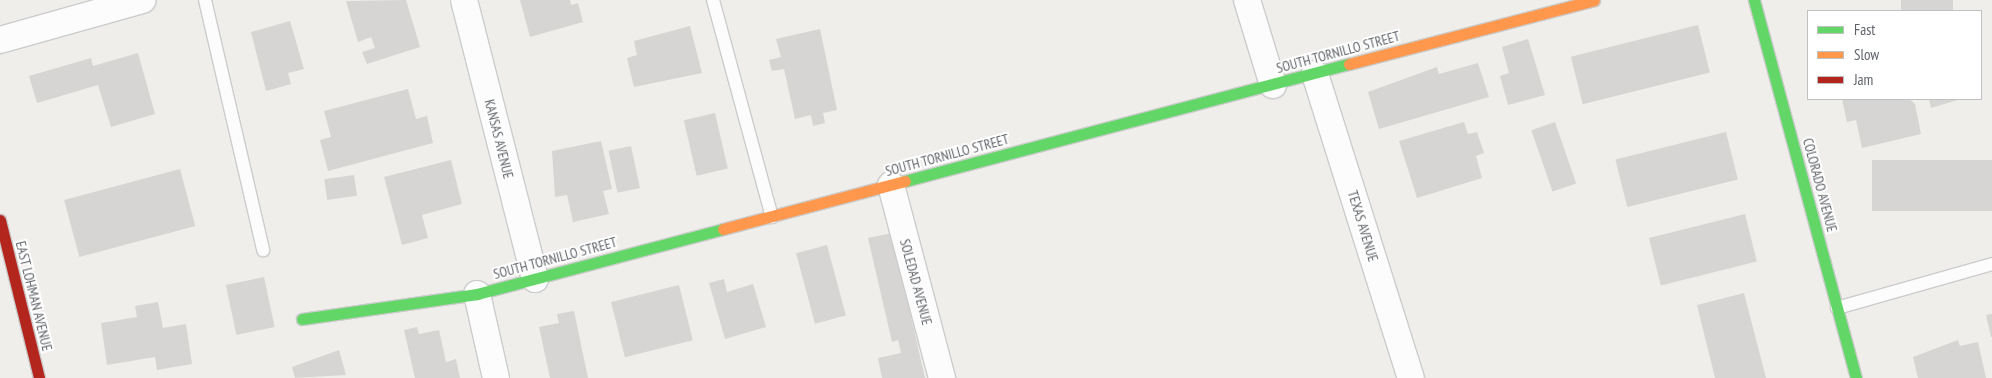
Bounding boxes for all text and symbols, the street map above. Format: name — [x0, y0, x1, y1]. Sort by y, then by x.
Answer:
legend — [1807, 10, 1982, 100]
text: Fast — [1854, 20, 1875, 39]
street label: SOUTH TORNILLO STREET — [1274, 27, 1402, 77]
text: Slow — [1854, 45, 1879, 64]
text: Jam — [1854, 70, 1873, 89]
street label: KANSAS AVENUE — [481, 97, 517, 181]
street label: SOUTH TORNILLO STREET — [883, 130, 1011, 180]
street label: COLORADO AVENUE — [1799, 136, 1841, 234]
street label: TEXAS AVENUE — [1344, 188, 1382, 264]
street label: SOUTH TORNILLO STREET — [491, 233, 619, 283]
street label: SOLEDAD AVENUE — [896, 237, 936, 327]
street label: EAST LOHMAN AVENUE — [12, 239, 56, 353]

